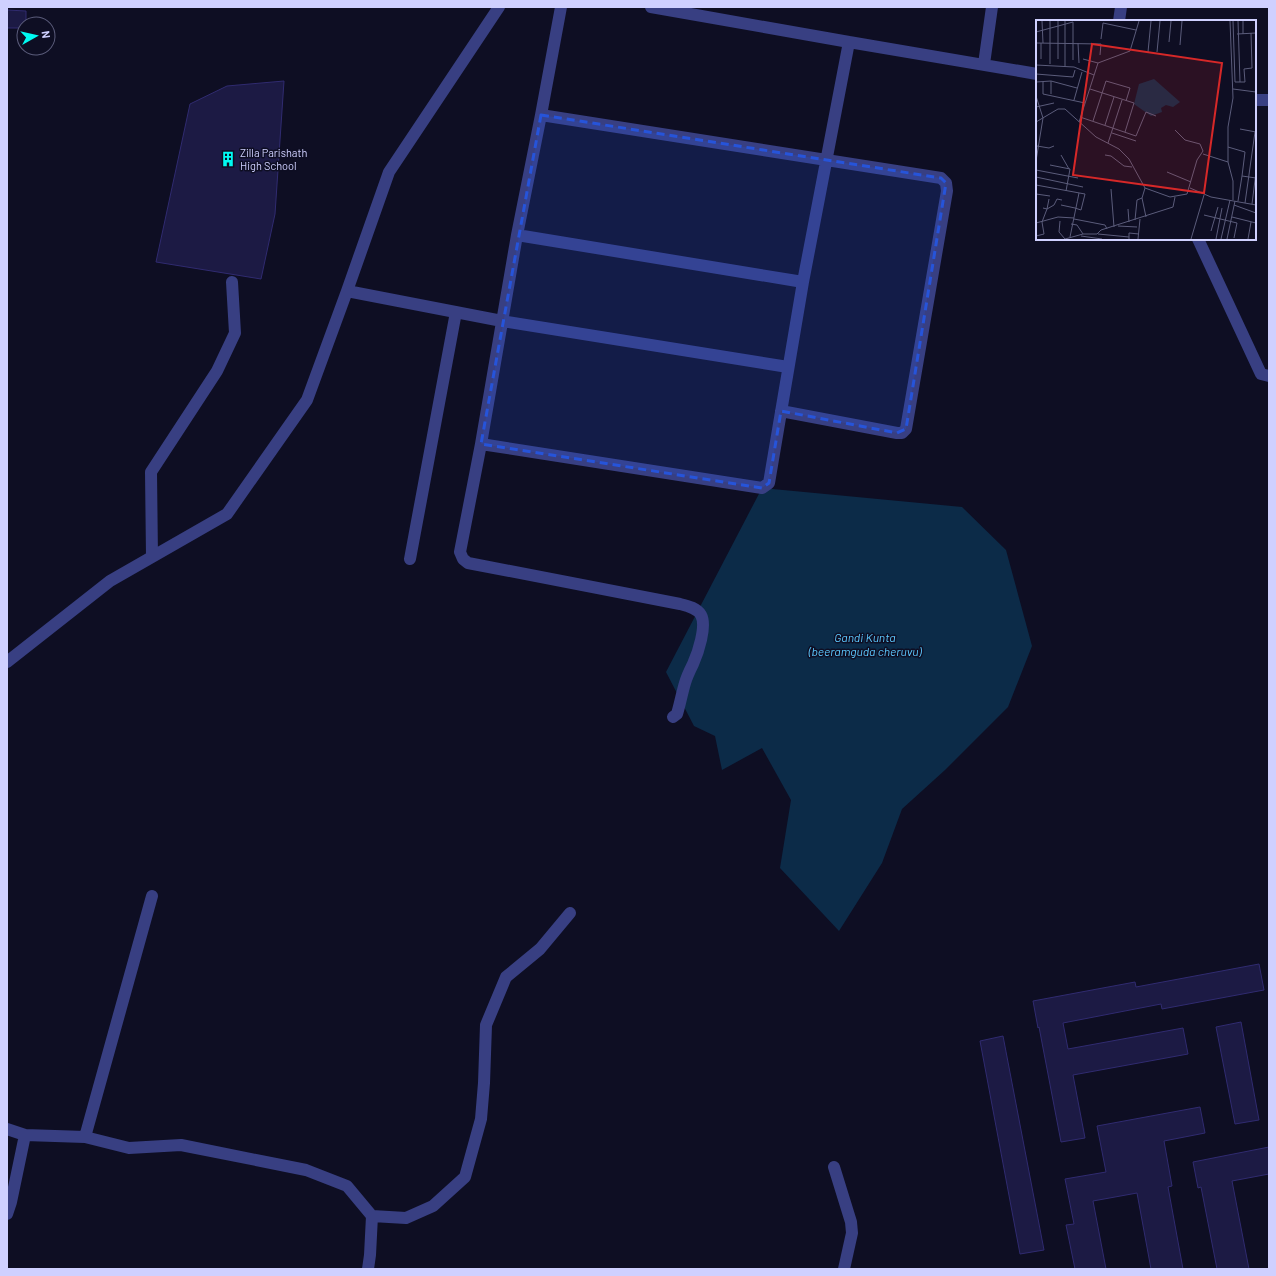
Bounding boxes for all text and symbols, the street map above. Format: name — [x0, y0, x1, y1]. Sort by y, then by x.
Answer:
north arrow — [16, 16, 56, 56]
inset map — [1036, 20, 1256, 240]
text: N — [39, 30, 53, 39]
place label: Zilla Parishath High School — [240, 146, 307, 172]
building icon: Zilla Parishath High School — [219, 150, 237, 168]
water label: Gandi Kunta (beeramguda cheruvu) — [809, 630, 922, 658]

